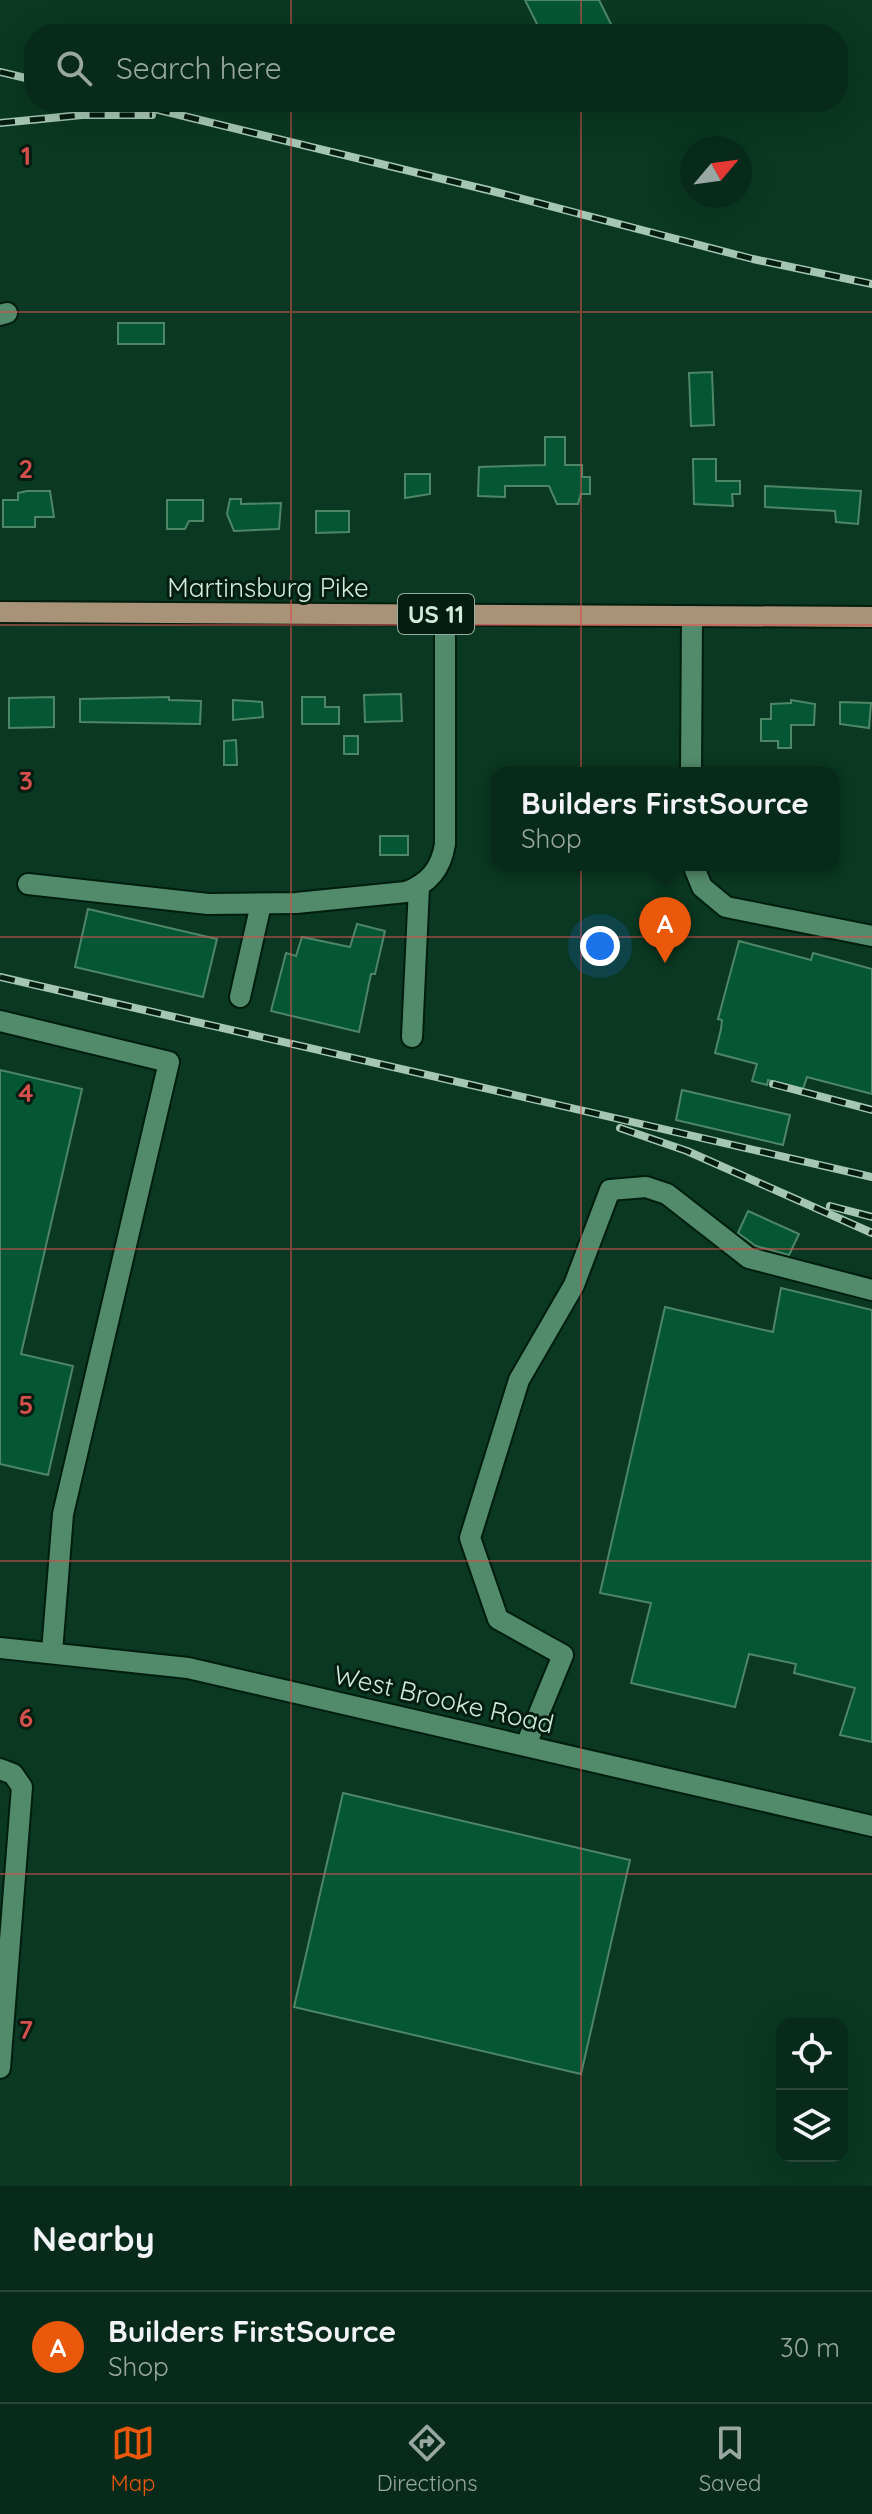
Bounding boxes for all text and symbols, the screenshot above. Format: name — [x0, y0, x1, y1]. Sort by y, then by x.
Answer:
search box — [24, 24, 848, 112]
icon: search — [52, 46, 96, 90]
text: Search here — [116, 49, 282, 87]
north arrow — [680, 136, 752, 208]
text: 1 — [21, 139, 31, 172]
text: 2 — [19, 452, 33, 485]
street label: Martinsburg Pike — [167, 571, 369, 604]
road number: US 11 — [398, 594, 474, 634]
text: 3 — [19, 764, 33, 797]
popup — [491, 767, 839, 871]
text: Builders FirstSource — [521, 784, 809, 822]
text: Shop — [521, 822, 582, 855]
pin: A — [639, 897, 691, 963]
your location — [580, 926, 620, 966]
text: 4 — [18, 1076, 34, 1109]
text: 5 — [19, 1388, 33, 1421]
street label: West Brooke Road — [331, 1658, 557, 1740]
text: 6 — [19, 1701, 33, 1734]
text: 7 — [19, 2013, 33, 2046]
map controls — [776, 2018, 848, 2162]
button: locate — [776, 2018, 848, 2090]
button: layers — [776, 2090, 848, 2162]
text: Nearby — [32, 2217, 155, 2260]
text: Builders FirstSource — [108, 2312, 396, 2350]
text: A — [50, 2331, 66, 2364]
text: 30 m — [780, 2331, 840, 2364]
text: Shop — [108, 2350, 169, 2383]
tab: Map — [111, 2421, 155, 2497]
tab: Directions — [377, 2421, 477, 2497]
tab: Saved — [699, 2421, 761, 2497]

